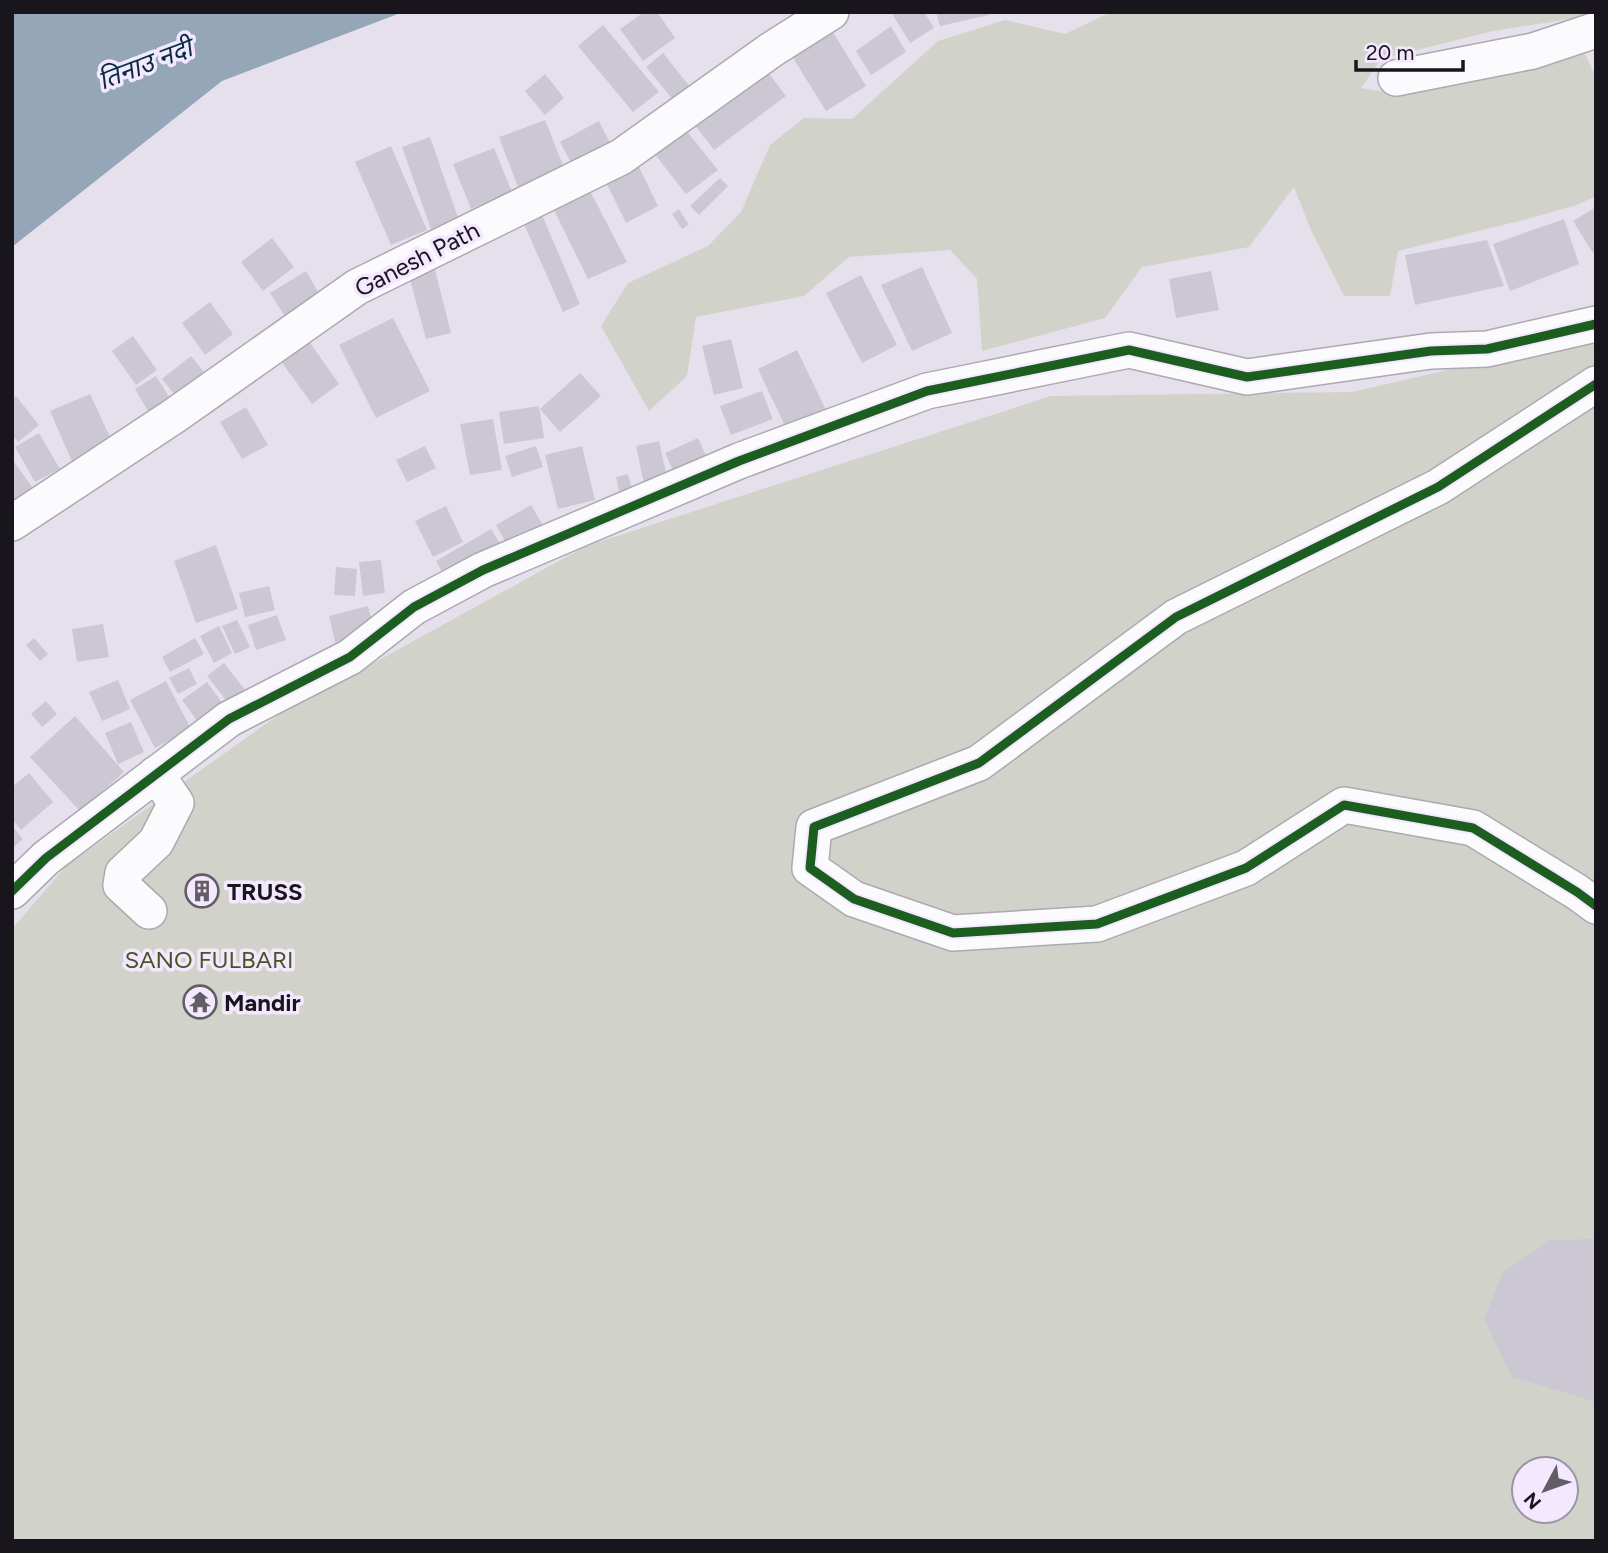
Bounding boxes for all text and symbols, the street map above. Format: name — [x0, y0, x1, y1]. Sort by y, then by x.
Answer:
scale bar — [1356, 28, 1463, 72]
water label: तिनाउ नदी — [93, 30, 202, 97]
text: 20 m — [1366, 40, 1414, 65]
street label: Ganesh Path — [350, 215, 484, 303]
building icon: TRUSS — [183, 872, 221, 910]
place label: TRUSS — [227, 877, 303, 906]
park label: SANO FULBARI — [124, 945, 294, 974]
temple icon: Mandir — [181, 983, 219, 1021]
place label: Mandir — [224, 988, 301, 1017]
north arrow — [1510, 1455, 1580, 1525]
text: N — [1519, 1488, 1546, 1514]

